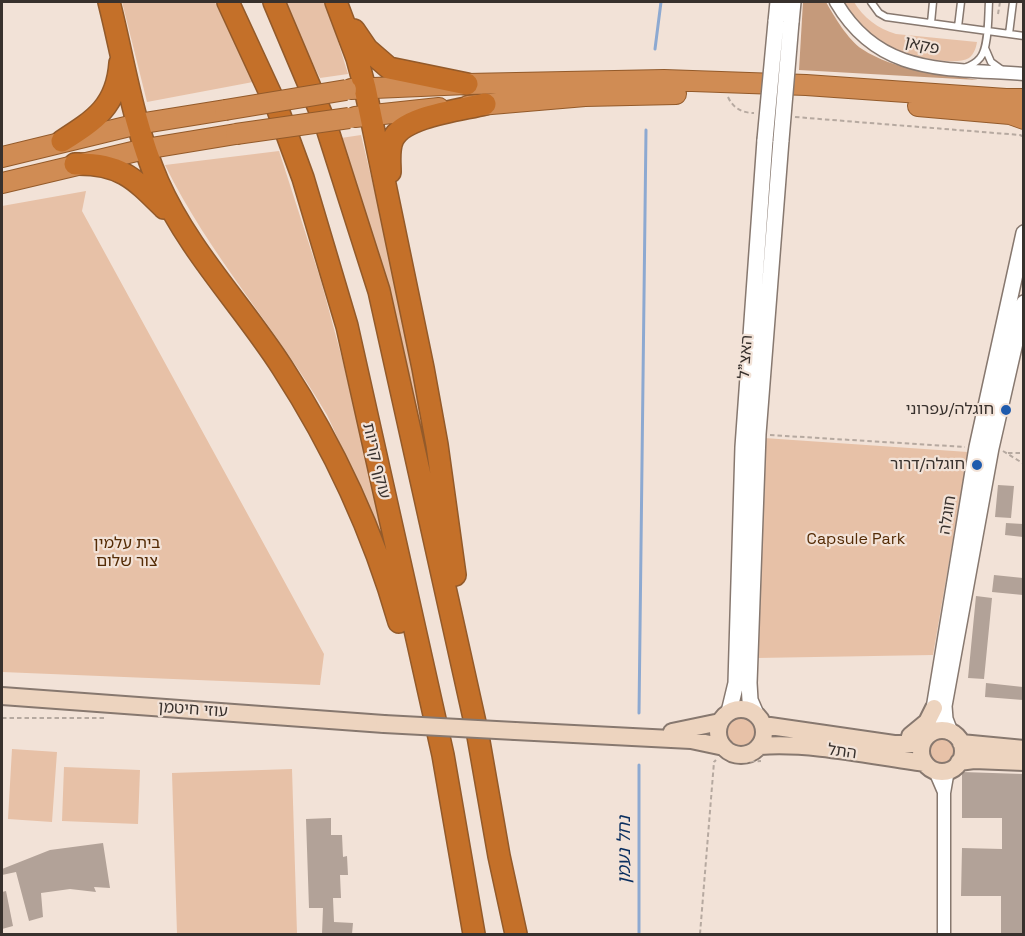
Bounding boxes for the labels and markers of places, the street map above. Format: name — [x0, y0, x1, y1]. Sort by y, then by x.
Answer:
place label: חוגלה/עפרוני — [906, 400, 994, 420]
marker: חוגלה/עפרוני — [999, 403, 1013, 417]
place label: חוגלה/דרור — [890, 455, 965, 475]
marker: חוגלה/דרור — [970, 458, 984, 472]

